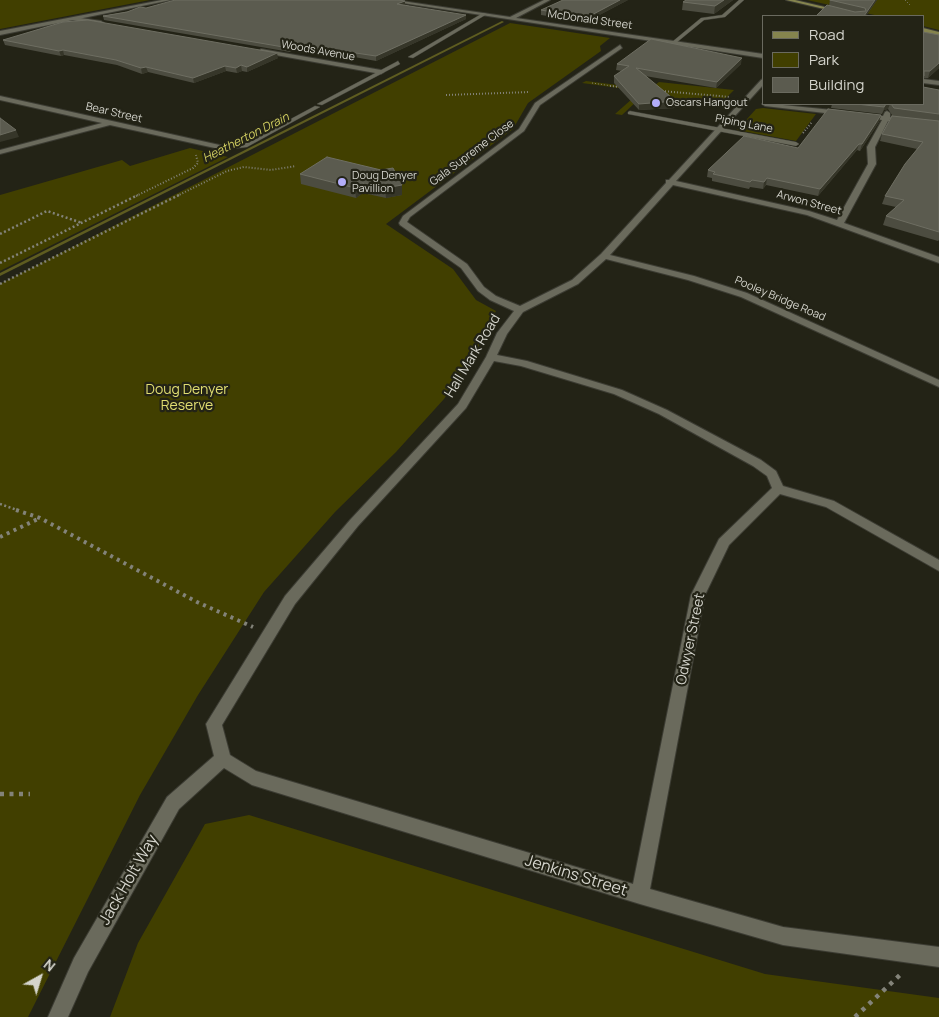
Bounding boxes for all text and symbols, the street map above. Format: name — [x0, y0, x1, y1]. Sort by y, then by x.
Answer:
street label: McDonald Street — [547, 8, 633, 32]
legend — [762, 15, 924, 105]
text: Road — [809, 24, 845, 45]
street label: Woods Avenue — [280, 38, 356, 64]
text: Park — [809, 49, 839, 70]
text: Building — [809, 74, 864, 95]
place label: Oscars Hangout — [666, 96, 748, 110]
marker: Oscars Hangout — [650, 97, 662, 109]
street label: Bear Street — [84, 100, 144, 126]
water label: Heatherton Drain — [200, 110, 292, 166]
street label: Piping Lane — [714, 112, 774, 136]
street label: Gala Supreme Close — [427, 117, 517, 189]
place label: Doug Denyer Pavillion — [352, 169, 417, 195]
marker: Doug Denyer Pavillion — [336, 176, 348, 188]
street label: Arwon Street — [775, 188, 843, 218]
street label: Pooley Bridge Road — [733, 274, 827, 324]
street label: Hall Mark Road — [442, 311, 504, 401]
park label: Doug Denyer Reserve — [146, 382, 228, 414]
street label: Odwyer Street — [673, 592, 709, 686]
street label: Jack Holt Way — [95, 831, 163, 929]
street label: Jenkins Street — [523, 851, 629, 901]
north arrow — [15, 952, 65, 1002]
text: N — [40, 954, 60, 976]

